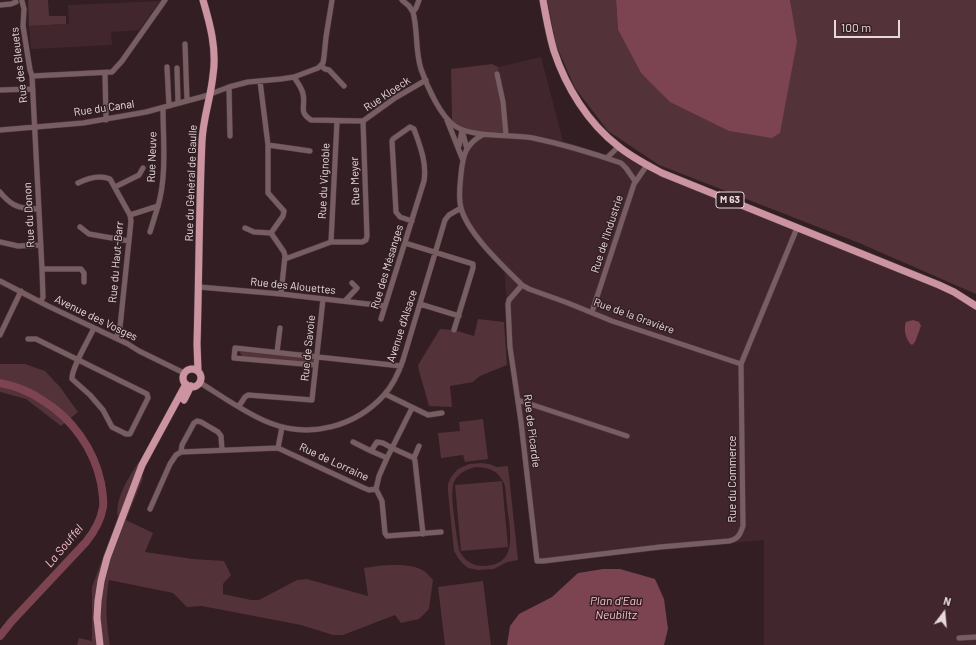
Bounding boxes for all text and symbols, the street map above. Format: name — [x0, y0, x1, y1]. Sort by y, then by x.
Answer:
scale bar — [836, 12, 902, 38]
text: 100 m — [841, 20, 871, 34]
street label: Rue des Bleuets — [8, 26, 30, 104]
street label: Rue Kloeck — [361, 74, 413, 114]
street label: Rue du Canal — [73, 97, 135, 119]
street label: Rue du Général de Gaulle — [182, 124, 200, 242]
street label: Rue Neuve — [145, 131, 159, 183]
street label: Rue du Vignoble — [315, 143, 333, 219]
street label: Rue Meyer — [348, 156, 362, 206]
street label: Rue du Donon — [21, 182, 37, 248]
road number: M 63 — [716, 192, 744, 208]
street label: Rue de l'Industrie — [588, 193, 626, 275]
street label: Rue du Haut-Barr — [106, 221, 126, 303]
street label: Rue des Mésanges — [368, 223, 406, 311]
street label: Rue des Alouettes — [250, 275, 336, 297]
street label: Avenue d'Alsace — [384, 288, 420, 364]
street label: Avenue des Vosges — [52, 292, 140, 344]
street label: Rue de la Gravière — [592, 295, 676, 337]
street label: Rue de Savoie — [298, 314, 318, 382]
street label: Rue de Picardie — [521, 393, 543, 469]
street label: Rue du Commerce — [725, 436, 739, 522]
street label: Rue de Lorraine — [297, 440, 371, 484]
water label: La Souffel — [42, 522, 86, 570]
north arrow — [924, 593, 964, 633]
water label: Plan d'Eau Neubiltz — [590, 594, 642, 622]
text: N — [942, 594, 953, 608]

